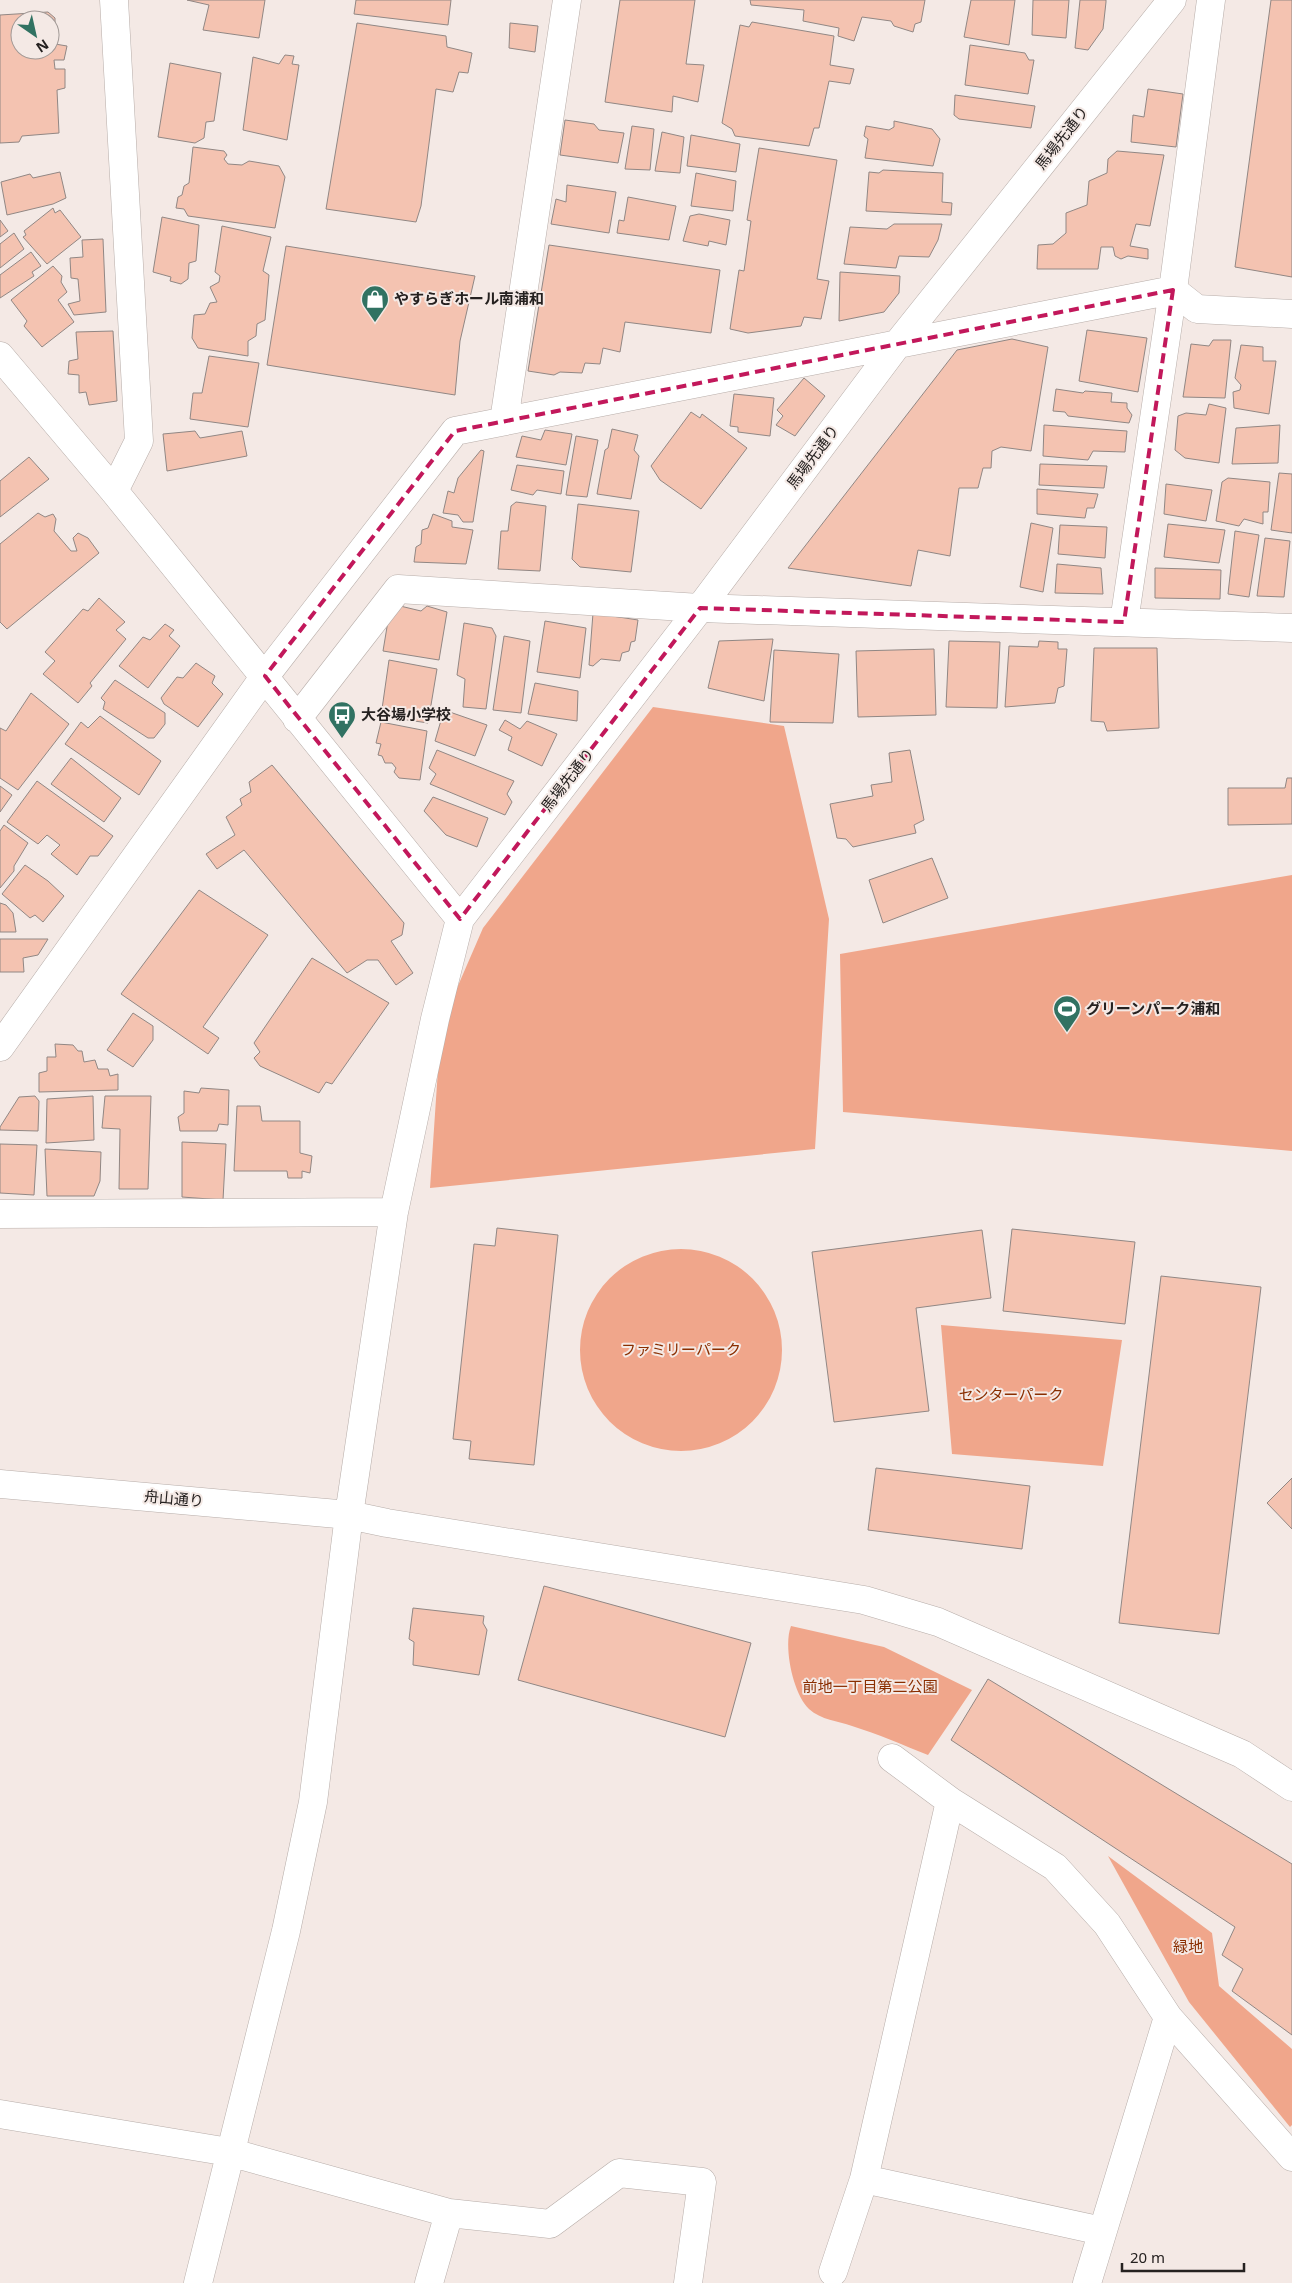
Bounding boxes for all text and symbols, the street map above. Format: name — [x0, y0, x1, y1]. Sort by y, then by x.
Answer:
north arrow — [10, 10, 60, 60]
text: N — [33, 35, 53, 57]
street label: 馬場先通り — [1030, 102, 1092, 173]
shop icon: やすらぎホール南浦和 — [360, 284, 390, 323]
place label: やすらぎホール南浦和 — [394, 288, 544, 308]
street label: 馬場先通り — [782, 420, 843, 492]
bus stop icon: 大谷場小学校 — [327, 700, 357, 739]
place label: 大谷場小学校 — [361, 704, 451, 724]
street label: 馬場先通り — [536, 744, 598, 815]
sports icon: グリーンパーク浦和 — [1052, 994, 1082, 1033]
place label: グリーンパーク浦和 — [1086, 998, 1220, 1018]
park label: ファミリーパーク — [621, 1339, 741, 1359]
park label: センターパーク — [959, 1384, 1063, 1404]
street label: 舟山通り — [143, 1485, 205, 1511]
park label: 前地一丁目第二公園 — [802, 1676, 938, 1696]
park label: 緑地 — [1173, 1936, 1203, 1956]
scale bar — [1122, 2240, 1244, 2272]
text: 20 m — [1130, 2247, 1165, 2267]

